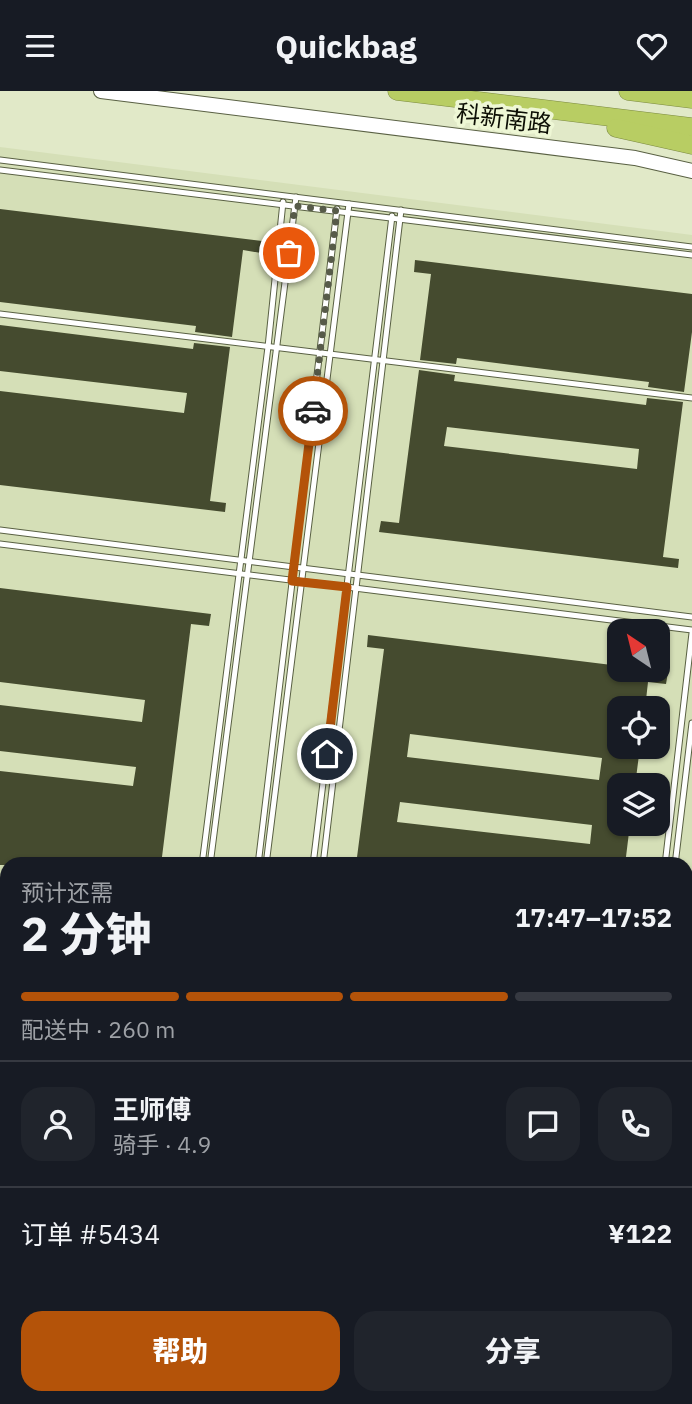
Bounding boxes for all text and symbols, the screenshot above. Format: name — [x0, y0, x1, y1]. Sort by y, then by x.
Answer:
text: Quickbag — [275, 25, 417, 67]
icon: menu — [21, 27, 59, 65]
icon: heart — [633, 27, 671, 65]
street label: 科新南路 — [455, 96, 554, 140]
pin — [259, 223, 319, 283]
icon: bag — [270, 234, 308, 272]
courier — [278, 376, 348, 446]
icon: car — [294, 392, 332, 430]
north arrow — [607, 619, 670, 683]
map controls — [607, 619, 670, 836]
button: locate — [607, 696, 670, 759]
pin — [297, 724, 357, 784]
icon: home — [308, 735, 346, 773]
button: layers — [607, 773, 670, 836]
text: 预计还需 — [21, 877, 113, 907]
text: 17:47–17:52 — [515, 900, 672, 934]
text: 2 分钟 — [21, 904, 151, 964]
text: 配送中 · 260 m — [21, 1014, 175, 1044]
button: person — [21, 1087, 95, 1161]
button: chat — [506, 1087, 580, 1161]
button: phone — [598, 1087, 672, 1161]
text: 王师傅 — [113, 1092, 191, 1126]
text: 骑手 · 4.9 — [113, 1129, 211, 1159]
text: ¥122 — [608, 1216, 672, 1250]
text: 订单 #5434 — [21, 1217, 160, 1251]
button: 帮助 — [21, 1311, 340, 1391]
button: 分享 — [354, 1311, 672, 1391]

